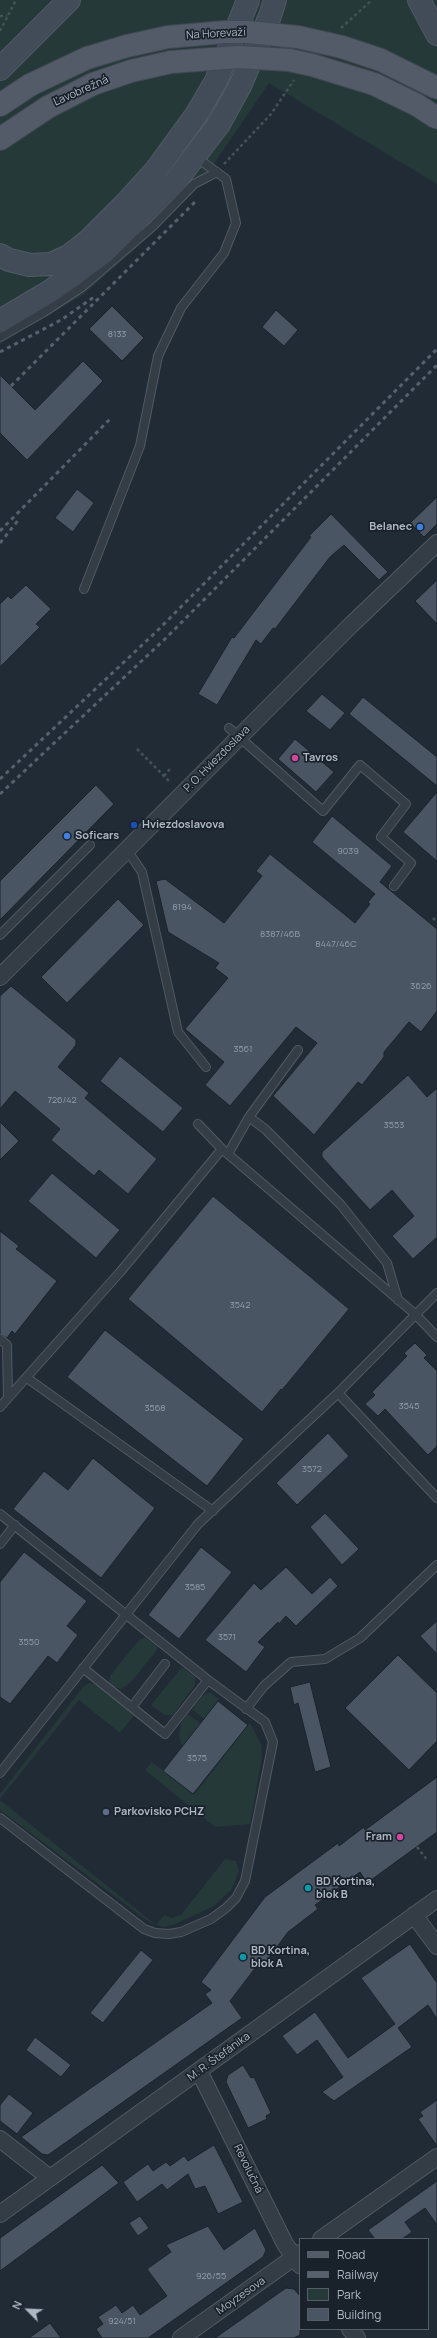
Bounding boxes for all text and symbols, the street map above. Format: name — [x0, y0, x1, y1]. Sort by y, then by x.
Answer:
street label: Na Horevaží — [186, 26, 246, 42]
street label: Ľavobrežná — [52, 73, 110, 109]
house number: 8133 — [108, 329, 126, 339]
place label: Belanec — [369, 520, 412, 534]
marker: Belanec — [415, 522, 425, 532]
street label: P. O. Hviezdoslava — [181, 723, 253, 795]
place label: Tavros — [303, 751, 338, 765]
marker: Tavros — [290, 753, 300, 763]
place label: Hviezdoslavova — [142, 818, 224, 832]
marker: Hviezdoslavova — [129, 820, 139, 830]
place label: Soficars — [75, 829, 119, 843]
marker: Soficars — [62, 831, 72, 841]
house number: 9039 — [337, 846, 359, 856]
house number: 8194 — [172, 902, 192, 912]
house number: 8387/46B — [260, 929, 300, 939]
house number: 8447/46C — [315, 939, 357, 949]
house number: 3626 — [410, 981, 432, 991]
house number: 3561 — [233, 1044, 253, 1054]
house number: 726/42 — [47, 1095, 77, 1105]
house number: 3553 — [384, 1120, 404, 1130]
house number: 3542 — [230, 1300, 250, 1310]
house number: 3545 — [399, 1401, 419, 1411]
house number: 3568 — [145, 1403, 165, 1413]
house number: 3572 — [302, 1464, 322, 1474]
house number: 3585 — [185, 1582, 205, 1592]
house number: 3571 — [218, 1632, 236, 1642]
house number: 3550 — [19, 1637, 39, 1647]
house number: 3575 — [187, 1753, 207, 1763]
place label: Parkovisko PCHZ — [114, 1805, 204, 1819]
marker: Parkovisko PCHZ — [101, 1807, 111, 1817]
place label: Fram — [366, 1830, 392, 1844]
marker: Fram — [395, 1832, 405, 1842]
place label: BD Kortina, blok B — [316, 1875, 375, 1901]
marker: BD Kortina, blok B — [303, 1883, 313, 1893]
place label: BD Kortina, blok A — [251, 1944, 310, 1970]
marker: BD Kortina, blok A — [238, 1952, 248, 1962]
street label: M. R. Štefánika — [185, 2030, 253, 2084]
street label: Revolučná — [230, 2142, 266, 2196]
legend — [299, 2238, 429, 2330]
text: Road — [337, 2246, 365, 2263]
text: Railway — [337, 2266, 378, 2283]
house number: 926/55 — [196, 2271, 226, 2281]
street label: Moyzesova — [214, 2274, 268, 2318]
text: Park — [337, 2286, 361, 2303]
north arrow — [8, 2290, 48, 2330]
text: N — [8, 2298, 25, 2312]
text: Building — [337, 2306, 381, 2323]
house number: 924/51 — [108, 2316, 136, 2326]

